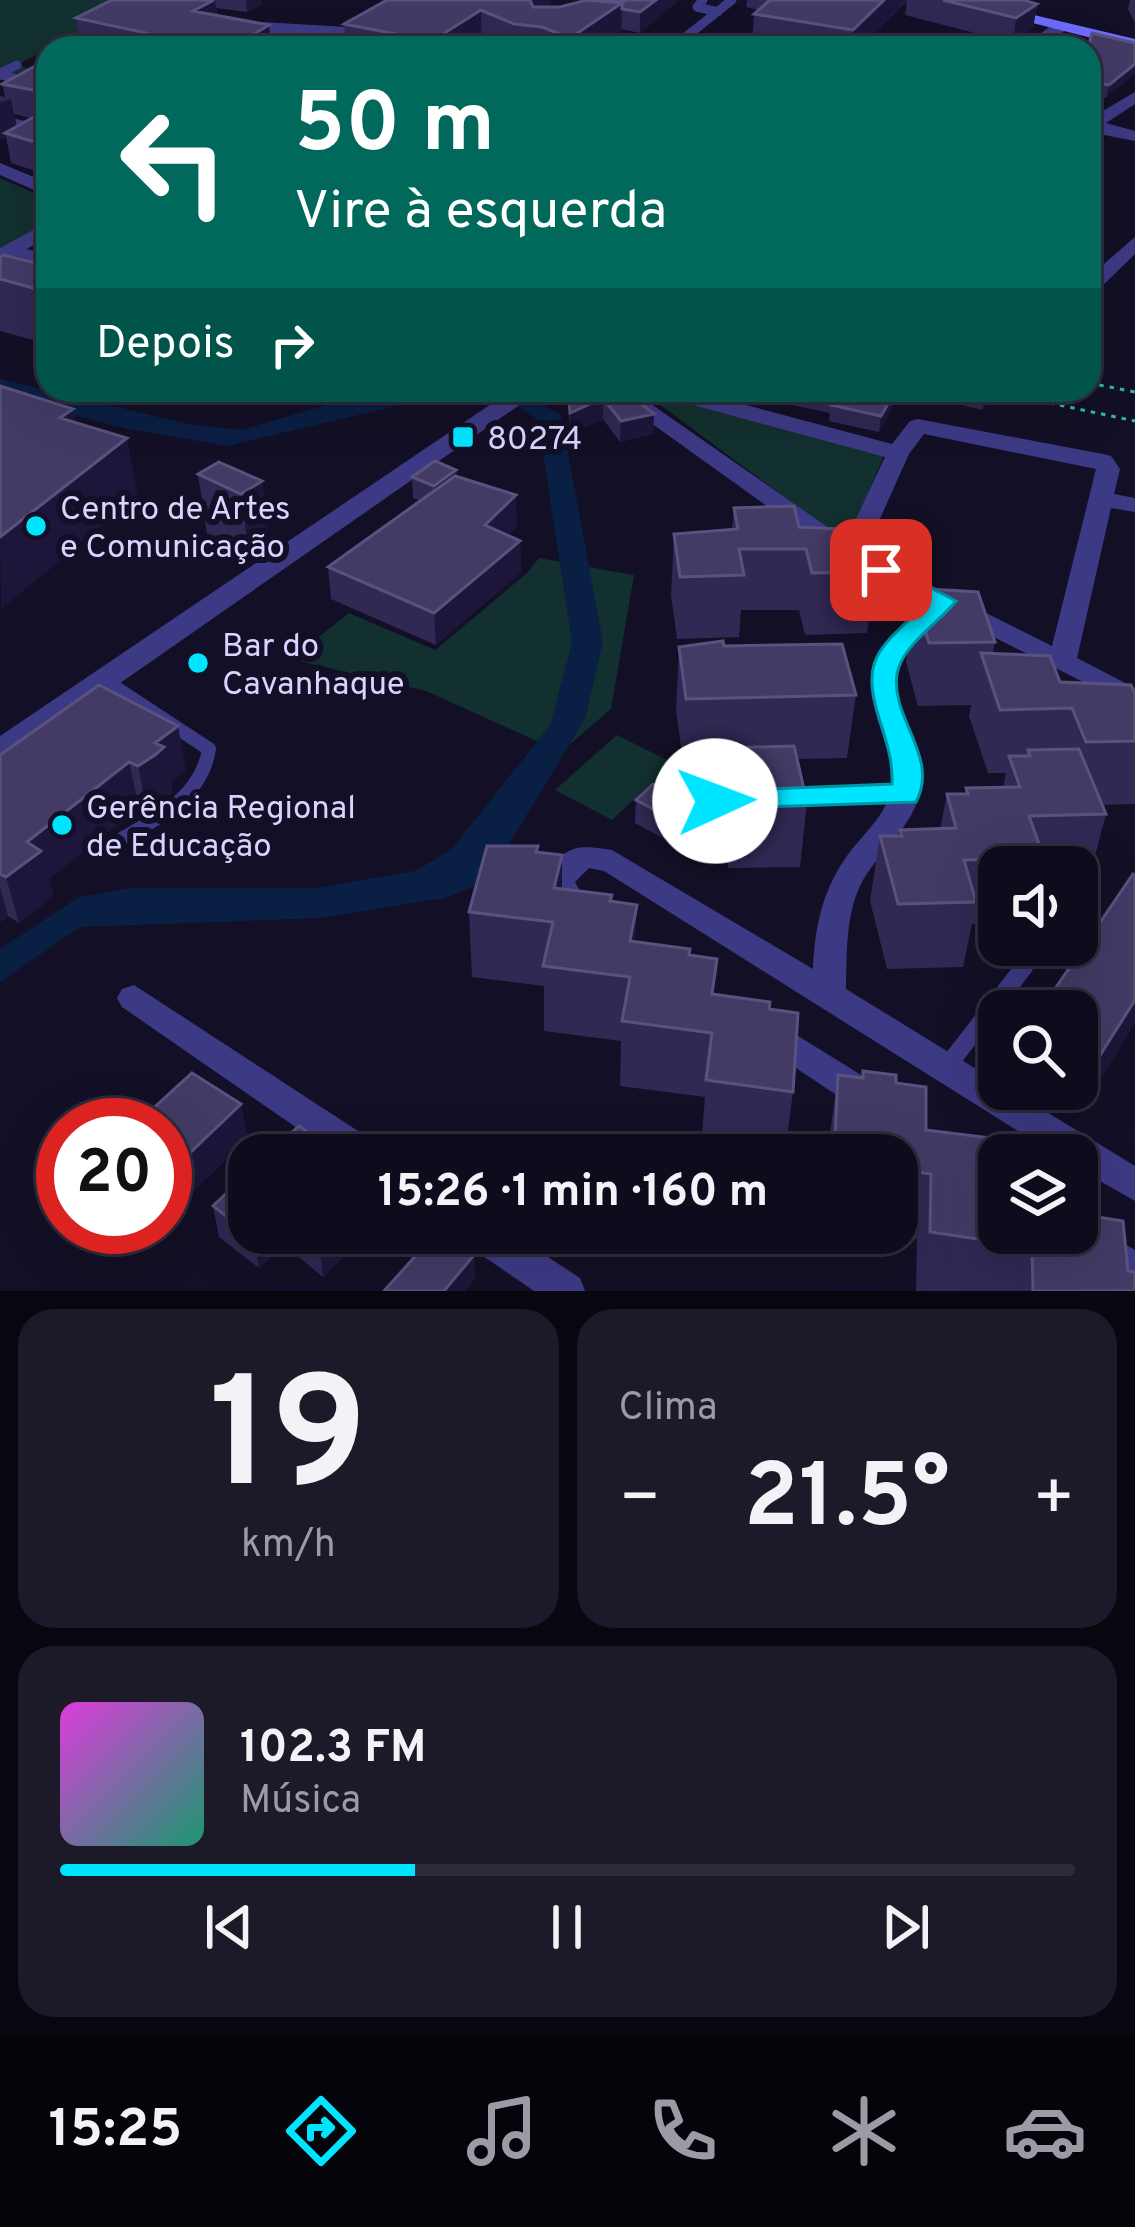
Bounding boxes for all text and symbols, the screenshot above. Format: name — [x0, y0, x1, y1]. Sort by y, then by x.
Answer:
text: 50 m — [294, 75, 495, 181]
icon: left — [96, 84, 252, 240]
text: Vire à esquerda — [294, 179, 667, 248]
icon: right — [259, 312, 325, 378]
text: Depois — [96, 317, 235, 374]
place label: 80274 — [487, 420, 582, 462]
marker: 80274 — [450, 424, 476, 450]
place label: Centro de Artes e Comunicação — [60, 490, 291, 570]
marker: Centro de Artes e Comunicação — [23, 513, 49, 539]
pin — [830, 519, 932, 621]
icon: arrive — [848, 537, 914, 603]
place label: Bar do Cavanhaque — [222, 627, 405, 707]
marker: Bar do Cavanhaque — [185, 650, 211, 676]
position arrow — [652, 738, 778, 864]
place label: Gerência Regional de Educação — [86, 789, 356, 869]
marker: Gerência Regional de Educação — [49, 812, 75, 838]
map controls — [978, 846, 1098, 1254]
button: sound — [978, 846, 1098, 966]
button: search — [978, 990, 1098, 1110]
speed limit sign: 20 — [36, 1098, 192, 1254]
button: layers — [978, 1134, 1098, 1254]
text: 15:26 · 1 min · 160 m — [378, 1165, 768, 1222]
text: 19 — [209, 1345, 367, 1543]
text: Clima — [619, 1385, 718, 1434]
text: 21.5° — [744, 1445, 950, 1558]
text: − — [619, 1460, 661, 1543]
text: + — [1032, 1460, 1075, 1543]
text: km/h — [241, 1522, 336, 1571]
text: 102.3 FM — [240, 1721, 427, 1778]
text: Música — [240, 1778, 361, 1827]
icon: previous — [196, 1894, 262, 1960]
icon: pause — [534, 1894, 600, 1960]
icon: next — [873, 1894, 939, 1960]
icon: directions — [279, 2089, 363, 2173]
icon: music — [460, 2089, 544, 2173]
icon: phone — [641, 2089, 725, 2173]
icon: climate — [822, 2089, 906, 2173]
icon: car — [1003, 2089, 1087, 2173]
text: 15:25 — [48, 2097, 182, 2166]

